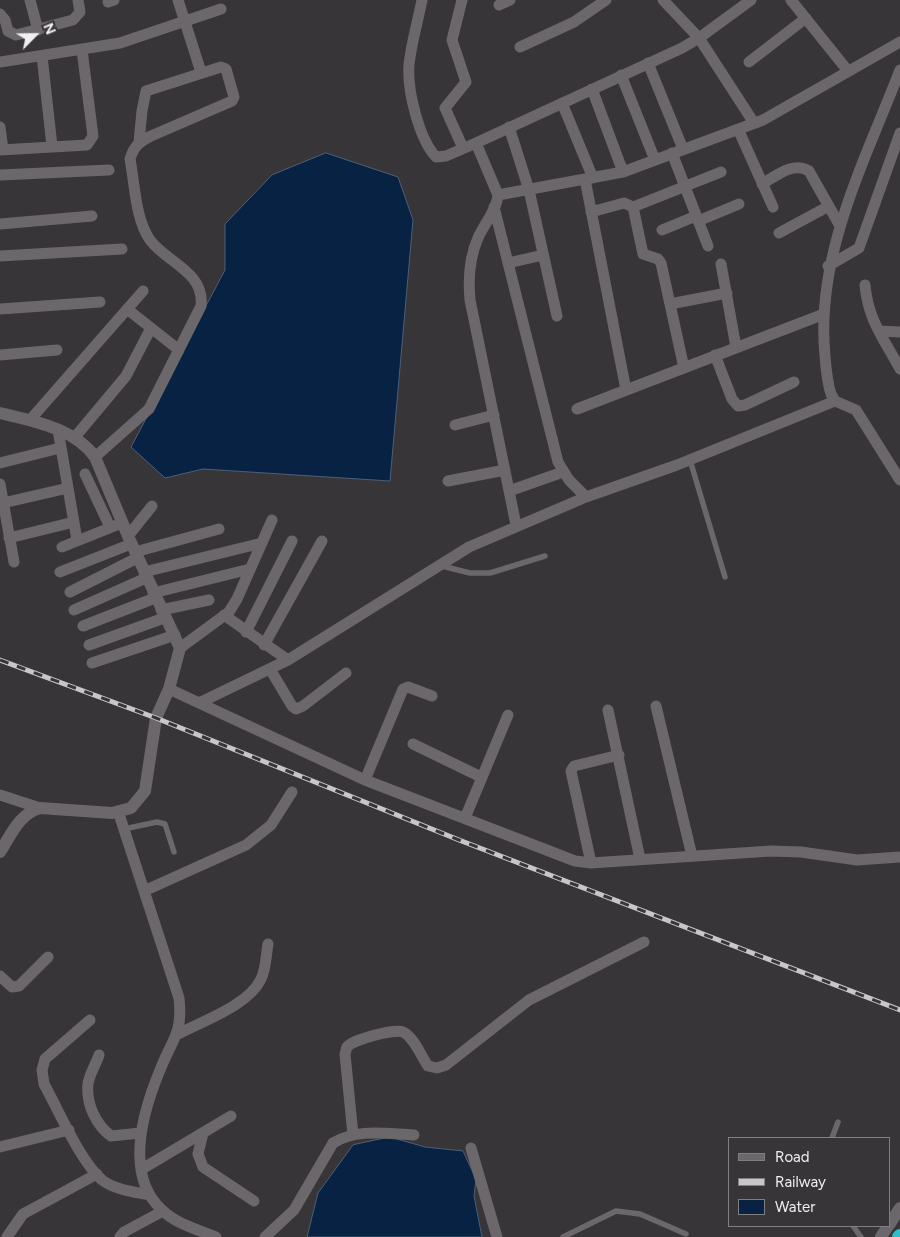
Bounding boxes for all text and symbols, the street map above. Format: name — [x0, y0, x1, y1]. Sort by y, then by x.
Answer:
north arrow — [10, 10, 60, 60]
text: N — [39, 21, 59, 37]
legend — [728, 1137, 890, 1227]
text: Road — [775, 1148, 810, 1166]
text: Railway — [775, 1173, 826, 1191]
text: Water — [775, 1198, 815, 1216]

